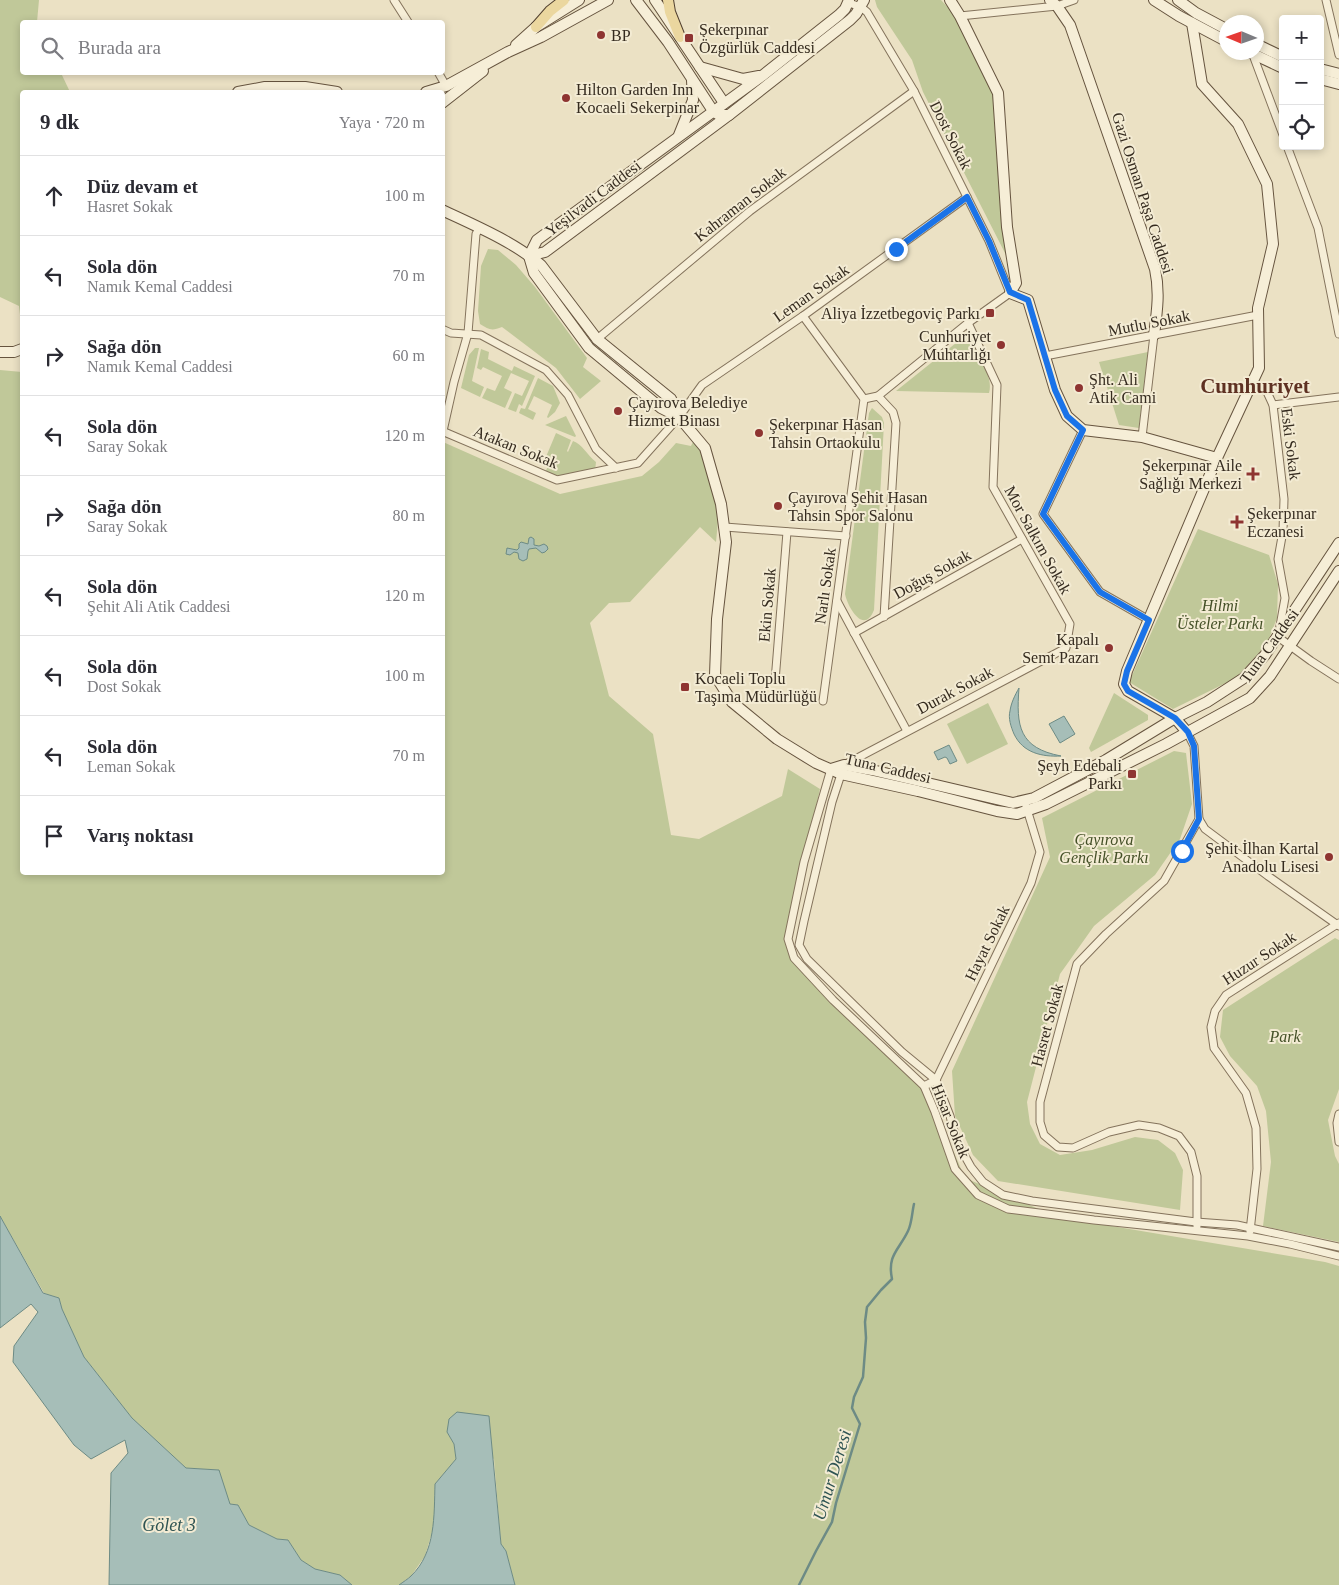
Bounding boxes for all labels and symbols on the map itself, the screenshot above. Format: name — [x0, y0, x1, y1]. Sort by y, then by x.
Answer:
north arrow — [1219, 15, 1264, 60]
place label: Şekerpınar Özgürlük Caddesi — [699, 21, 816, 57]
place label: BP — [611, 27, 631, 44]
marker: BP — [595, 29, 607, 41]
marker: Şekerpınar Özgürlük Caddesi — [683, 32, 695, 44]
place label: Hilton Garden Inn Kocaeli Sekerpinar — [576, 81, 700, 117]
marker: Hilton Garden Inn Kocaeli Sekerpinar — [560, 92, 572, 104]
street label: Dost Sokak — [927, 98, 975, 172]
street label: Gazi Osman Paşa Caddesi — [1108, 110, 1177, 277]
street label: Yeşilvadi Caddesi — [542, 156, 645, 240]
street label: Kahraman Sokak — [691, 163, 789, 245]
route end — [885, 238, 908, 261]
street label: Leman Sokak — [770, 261, 852, 325]
place label: Aliya İzzetbegoviç Parkı — [821, 305, 981, 323]
marker: Aliya İzzetbegoviç Parkı — [984, 307, 996, 319]
street label: Mutlu Sokak — [1107, 307, 1191, 339]
place label: Cunhuriyet Muhtarlığı — [919, 328, 992, 364]
marker: Cunhuriyet Muhtarlığı — [995, 339, 1007, 351]
place label: Şht. Ali Atik Cami — [1089, 371, 1157, 406]
district label: Cumhuriyet — [1200, 374, 1310, 398]
marker: Şht. Ali Atik Cami — [1073, 382, 1085, 394]
place label: Çayırova Belediye Hizmet Binası — [628, 394, 748, 429]
marker: Çayırova Belediye Hizmet Binası — [612, 405, 624, 417]
street label: Eski Sokak — [1278, 407, 1304, 481]
place label: Şekerpınar Hasan Tahsin Ortaokulu — [769, 416, 882, 451]
street label: Atakan Sokak — [471, 422, 561, 472]
marker: Şekerpınar Hasan Tahsin Ortaokulu — [753, 427, 765, 439]
place label: Şekerpınar Aile Sağlığı Merkezi — [1139, 457, 1243, 493]
marker: Şekerpınar Aile Sağlığı Merkezi — [1246, 467, 1260, 481]
street label: Mor Salkım Sokak — [1001, 483, 1075, 597]
place label: Çayırova Şehit Hasan Tahsin Spor Salonu — [788, 489, 928, 525]
marker: Çayırova Şehit Hasan Tahsin Spor Salonu — [772, 500, 784, 512]
place label: Şekerpınar Eczanesi — [1247, 505, 1317, 540]
marker: Şekerpınar Eczanesi — [1231, 516, 1243, 528]
street label: Doğuş Sokak — [890, 546, 974, 603]
street label: Narlı Sokak — [811, 547, 839, 625]
street label: Ekin Sokak — [755, 567, 779, 643]
park label: Hilmi Üsteler Parkı — [1177, 597, 1263, 632]
street label: Tuna Caddesi — [1236, 605, 1302, 687]
place label: Kapalı Semt Pazarı — [1022, 631, 1100, 666]
marker: Kapalı Semt Pazarı — [1103, 642, 1115, 654]
street label: Durak Sokak — [914, 663, 996, 717]
place label: Kocaeli Toplu Taşıma Müdürlüğü — [695, 670, 817, 706]
marker: Kocaeli Toplu Taşıma Müdürlüğü — [679, 681, 691, 693]
street label: Tuna Caddesi — [843, 750, 933, 786]
place label: Şeyh Edebali Parkı — [1037, 757, 1123, 792]
marker: Şeyh Edebali Parkı — [1126, 768, 1138, 780]
park label: Çayırova Gençlik Parkı — [1059, 831, 1149, 867]
route start — [1171, 840, 1194, 863]
place label: Şehit İlhan Kartal Anadolu Lisesi — [1205, 840, 1320, 875]
marker: Şehit İlhan Kartal Anadolu Lisesi — [1323, 851, 1335, 863]
street label: Hayat Sokak — [961, 902, 1014, 984]
street label: Huzur Sokak — [1219, 928, 1299, 988]
street label: Hasret Sokak — [1028, 981, 1066, 1069]
park label: Park — [1268, 1028, 1301, 1045]
street label: Hisar Sokak — [928, 1081, 974, 1161]
water label: Umur Deresi — [809, 1427, 855, 1523]
water label: Gölet 3 — [142, 1515, 196, 1535]

